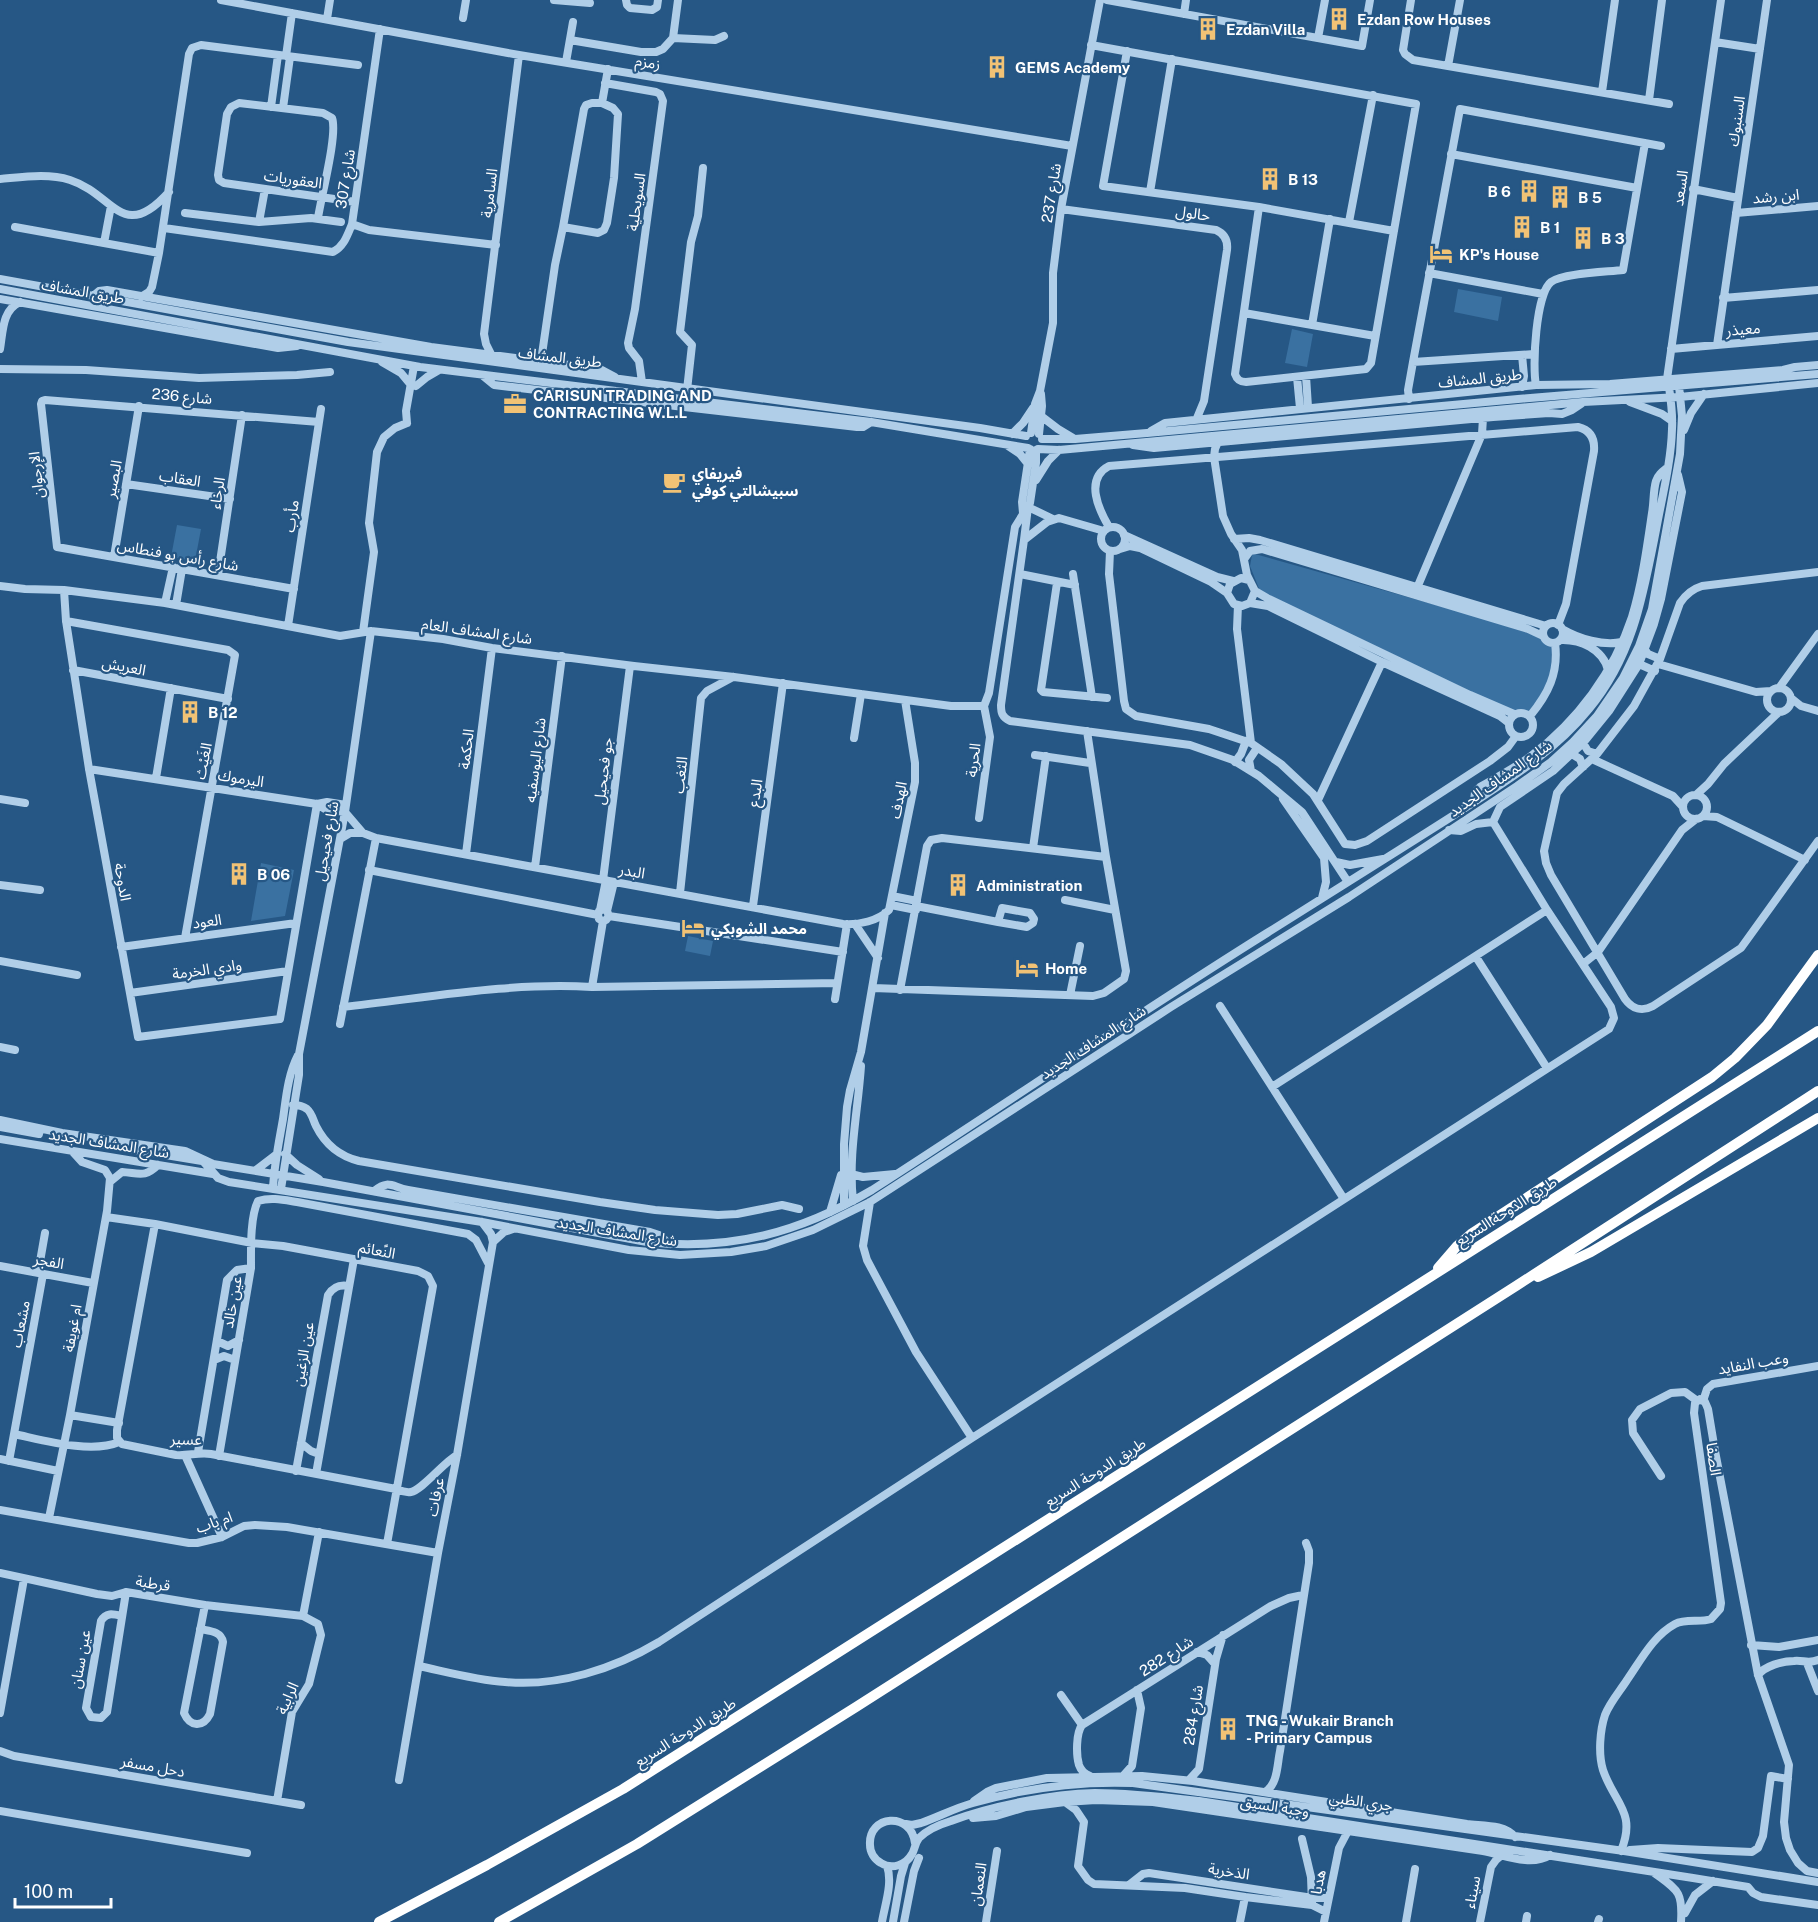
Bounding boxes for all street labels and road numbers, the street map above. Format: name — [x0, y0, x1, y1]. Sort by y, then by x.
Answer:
street label: زمزم — [634, 52, 662, 75]
street label: السنبوك — [1724, 95, 1749, 147]
street label: شارع 307 — [332, 148, 362, 211]
street label: شارع 237 — [1038, 162, 1068, 225]
street label: العقوريات — [263, 167, 323, 192]
street label: السامرية — [478, 167, 501, 219]
street label: السعد — [1669, 169, 1691, 207]
street label: السويحلية — [623, 172, 649, 232]
street label: ابن رشد — [1752, 185, 1800, 208]
street label: حالول — [1175, 202, 1211, 225]
street label: طريق المشاف — [40, 275, 126, 309]
street label: معيذر — [1724, 319, 1761, 340]
street label: طريق المشاف — [517, 343, 603, 373]
street label: طريق المشاف — [1437, 365, 1523, 393]
street label: شارع 236 — [151, 385, 213, 411]
street label: الإرجوان — [25, 451, 49, 499]
street label: البصير — [101, 459, 126, 501]
street label: العقاب — [158, 466, 202, 490]
street label: الرخاء — [206, 476, 229, 510]
street label: مأرب — [280, 499, 303, 534]
street label: شارع رأس بو فنطاس — [115, 536, 240, 578]
street label: شارع المشاف العام — [420, 615, 534, 651]
street label: العريش — [100, 653, 147, 680]
street label: شارع اليوسفيه — [521, 717, 553, 804]
street label: الحكمة — [455, 728, 477, 770]
street label: جو فحيحيل — [590, 736, 617, 806]
street label: شارع المشاف الجديد — [1445, 736, 1557, 823]
street label: الغَيْث — [191, 741, 215, 781]
street label: الحرية — [962, 742, 985, 778]
street label: الثغب — [670, 756, 691, 794]
street label: اليرموك — [217, 766, 265, 791]
street label: البدع — [745, 778, 769, 809]
street label: الهدف — [886, 780, 911, 820]
street label: شارع فحيحيل — [311, 799, 345, 883]
street label: البدر — [617, 860, 646, 883]
street label: الدوحة — [110, 862, 135, 902]
street label: العود — [191, 911, 223, 932]
street label: وادي الخرمة — [171, 956, 243, 986]
street label: شارع المشاف الجديد — [1037, 1002, 1151, 1086]
street label: شارع المشاف الجديد — [47, 1125, 171, 1165]
street label: طريق الدوحة السريع — [1452, 1173, 1562, 1252]
street label: شارع المشاف الجديد — [555, 1213, 679, 1253]
street label: النًعائم — [357, 1238, 397, 1265]
street label: الفجر — [31, 1250, 65, 1273]
street label: عين خالد — [219, 1274, 246, 1330]
street label: مشعاب — [7, 1299, 33, 1349]
street label: ام غويفة — [59, 1303, 88, 1354]
street label: عين الزغين — [289, 1320, 318, 1388]
street label: وعب النفايد — [1716, 1348, 1790, 1379]
street label: عسير — [169, 1430, 203, 1449]
street label: طريق الدوحة السريع — [1041, 1434, 1151, 1513]
street label: الصفا — [1703, 1441, 1725, 1477]
street label: عرفات — [423, 1476, 448, 1518]
street label: ام باب — [193, 1508, 236, 1539]
street label: قرطبة — [134, 1572, 172, 1595]
street label: عين سنان — [66, 1628, 95, 1690]
street label: شارع 282 — [1136, 1632, 1198, 1683]
street label: الرابية — [272, 1679, 302, 1717]
street label: شارع 284 — [1180, 1683, 1210, 1747]
street label: طريق الدوحة السريع — [631, 1694, 741, 1773]
street label: دحل مسفر — [119, 1752, 186, 1781]
street label: جري الظبي — [1328, 1788, 1394, 1817]
street label: وجبة السيق — [1239, 1792, 1311, 1822]
street label: الذخرية — [1207, 1859, 1251, 1884]
street label: النعمان — [967, 1861, 990, 1907]
street label: هدبا — [1307, 1868, 1329, 1896]
street label: سيناء — [1461, 1874, 1484, 1910]

